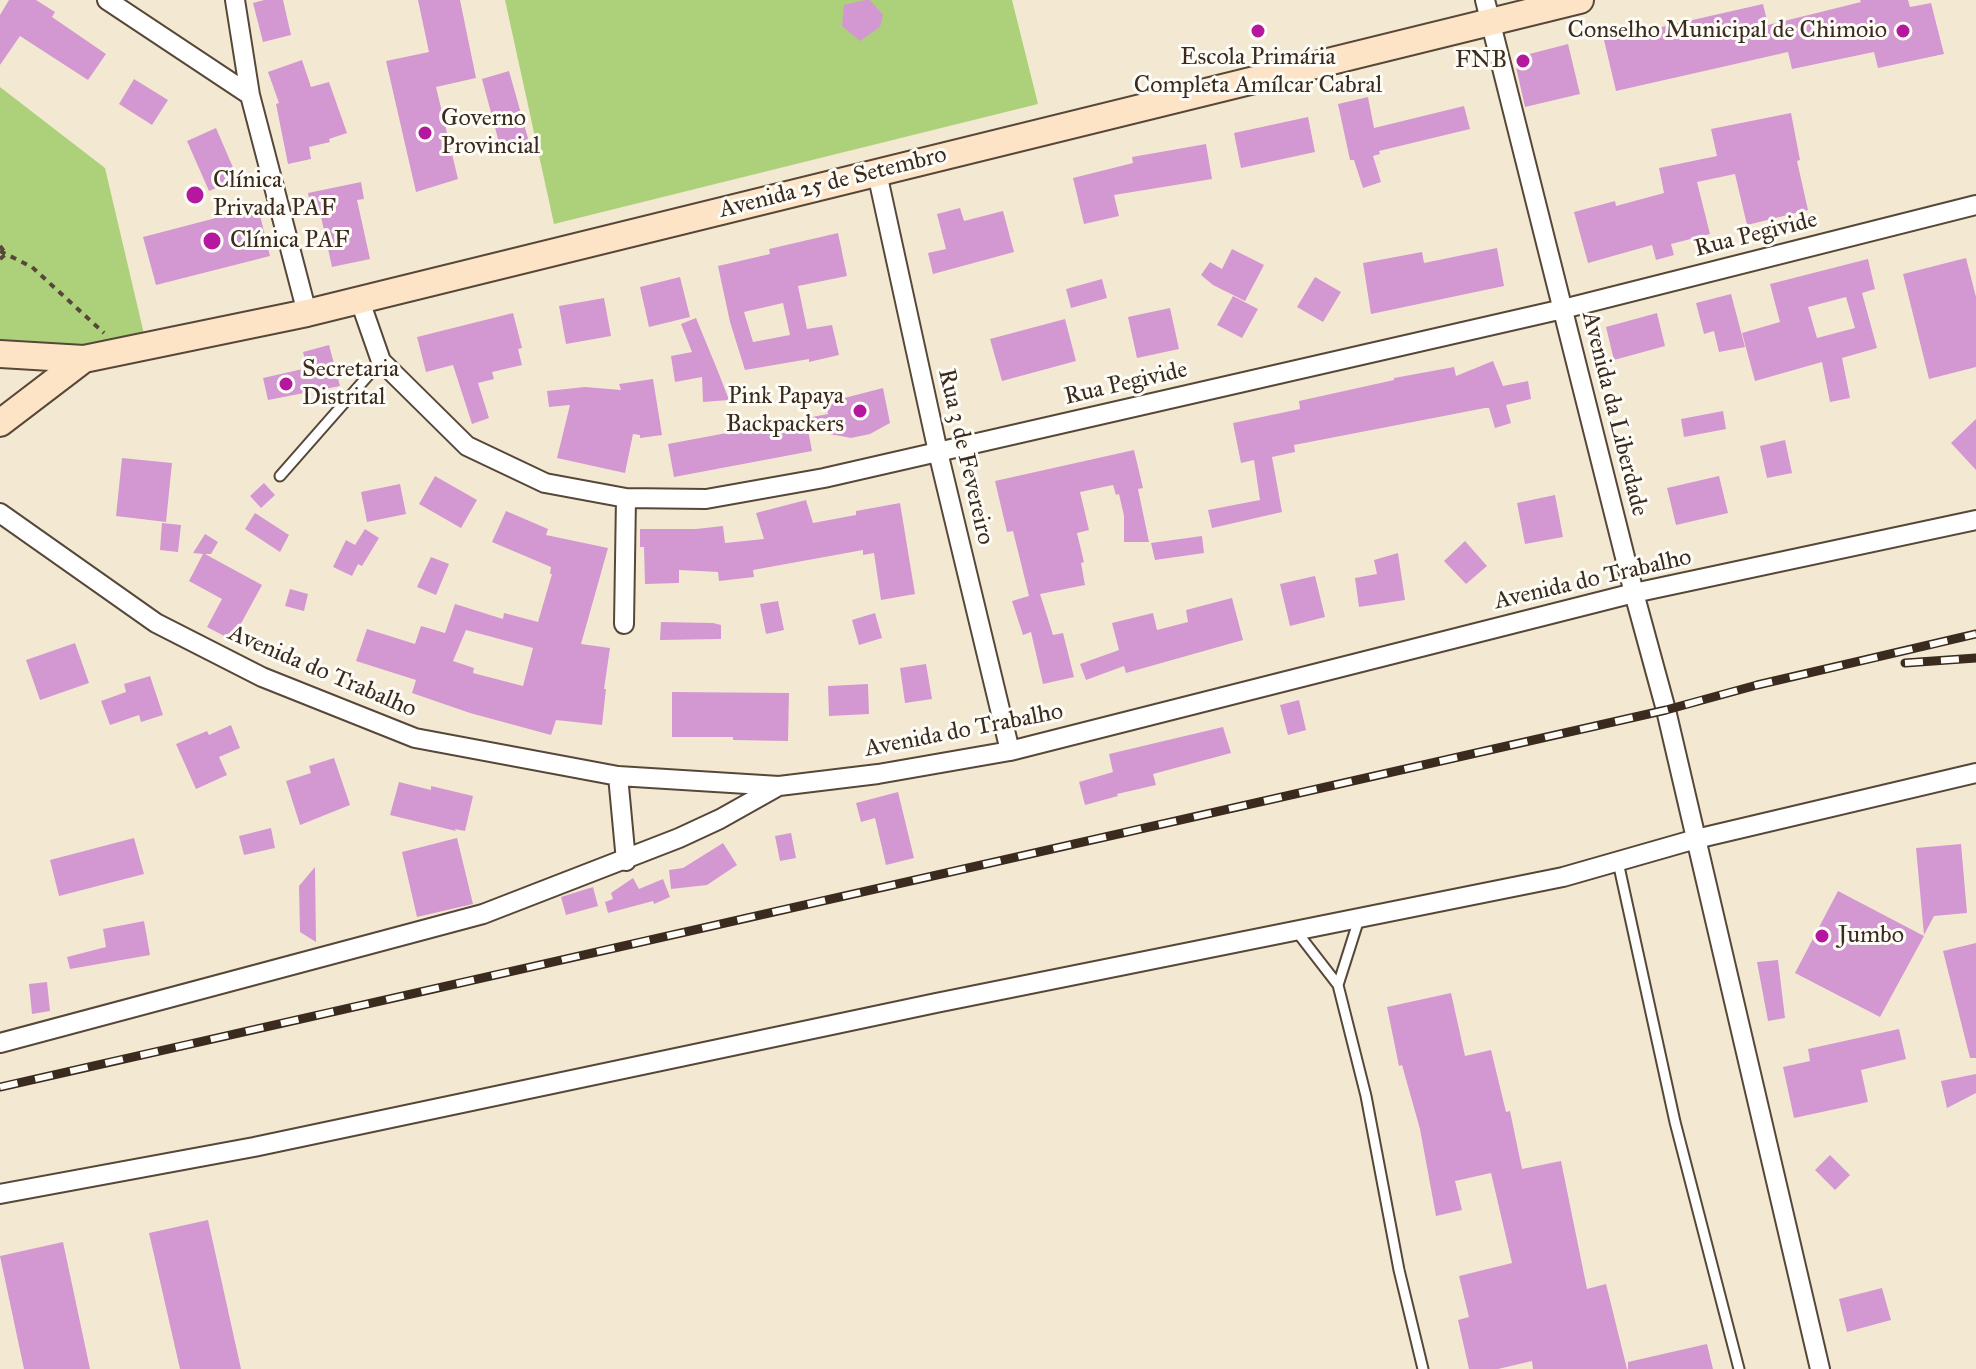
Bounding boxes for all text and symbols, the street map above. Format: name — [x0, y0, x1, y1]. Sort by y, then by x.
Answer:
place label: Conselho Municipal de Chimoio — [1568, 17, 1887, 45]
marker: Escola Primária Completa Amílcar Cabral — [1249, 22, 1267, 40]
marker: Conselho Municipal de Chimoio — [1894, 22, 1912, 40]
place label: Escola Primária Completa Amílcar Cabral — [1134, 44, 1382, 100]
place label: FNB — [1455, 47, 1507, 75]
marker: FNB — [1514, 52, 1532, 70]
place label: Governo Provincial — [441, 105, 540, 161]
marker: Governo Provincial — [416, 124, 434, 142]
street label: Avenida 25 de Setembro — [716, 141, 950, 225]
place label: Clínica Privada PAF — [213, 167, 336, 223]
marker: Clínica Privada PAF — [184, 184, 206, 206]
street label: Rua Pegivide — [1692, 206, 1820, 264]
place label: Clínica PAF — [230, 227, 349, 255]
marker: Clínica PAF — [201, 230, 223, 252]
street label: Avenida da Liberdade — [1575, 309, 1653, 519]
place label: Secretaria Distrital — [302, 356, 399, 412]
street label: Rua Pegivide — [1062, 356, 1190, 412]
street label: Rua 3 de Fevereiro — [931, 366, 999, 548]
marker: Secretaria Distrital — [277, 375, 295, 393]
place label: Pink Papaya Backpackers — [726, 383, 844, 439]
marker: Pink Papaya Backpackers — [851, 402, 869, 420]
street label: Avenida do Trabalho — [1492, 543, 1694, 617]
street label: Avenida do Trabalho — [224, 619, 420, 725]
street label: Avenida do Trabalho — [862, 698, 1066, 764]
place label: Jumbo — [1838, 922, 1904, 950]
marker: Jumbo — [1813, 927, 1831, 945]

